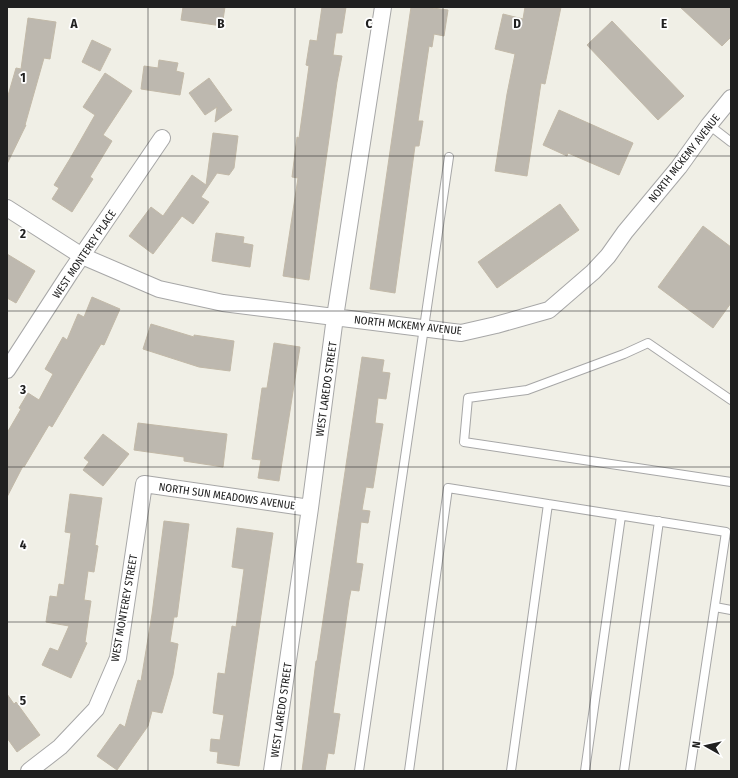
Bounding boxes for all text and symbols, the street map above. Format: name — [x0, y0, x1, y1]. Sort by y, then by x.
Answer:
text: A — [69, 16, 78, 31]
text: B — [217, 16, 225, 31]
text: C — [366, 16, 373, 31]
text: D — [513, 16, 521, 31]
text: E — [661, 16, 667, 31]
text: 1 — [20, 70, 26, 85]
street label: NORTH MCKEMY AVENUE — [646, 112, 723, 205]
street label: WEST MONTEREY PLACE — [50, 208, 119, 301]
text: 2 — [19, 226, 26, 241]
street label: NORTH MCKEMY AVENUE — [353, 313, 463, 338]
street label: WEST LAREDO STREET — [313, 340, 340, 437]
text: 3 — [19, 382, 26, 397]
street label: NORTH SUN MEADOWS AVENUE — [158, 480, 296, 513]
text: 4 — [20, 537, 27, 552]
street label: WEST MONTEREY STREET — [109, 553, 140, 663]
street label: WEST LAREDO STREET — [268, 661, 295, 758]
text: 5 — [20, 693, 26, 708]
north arrow — [686, 726, 726, 766]
text: N — [690, 741, 703, 749]

